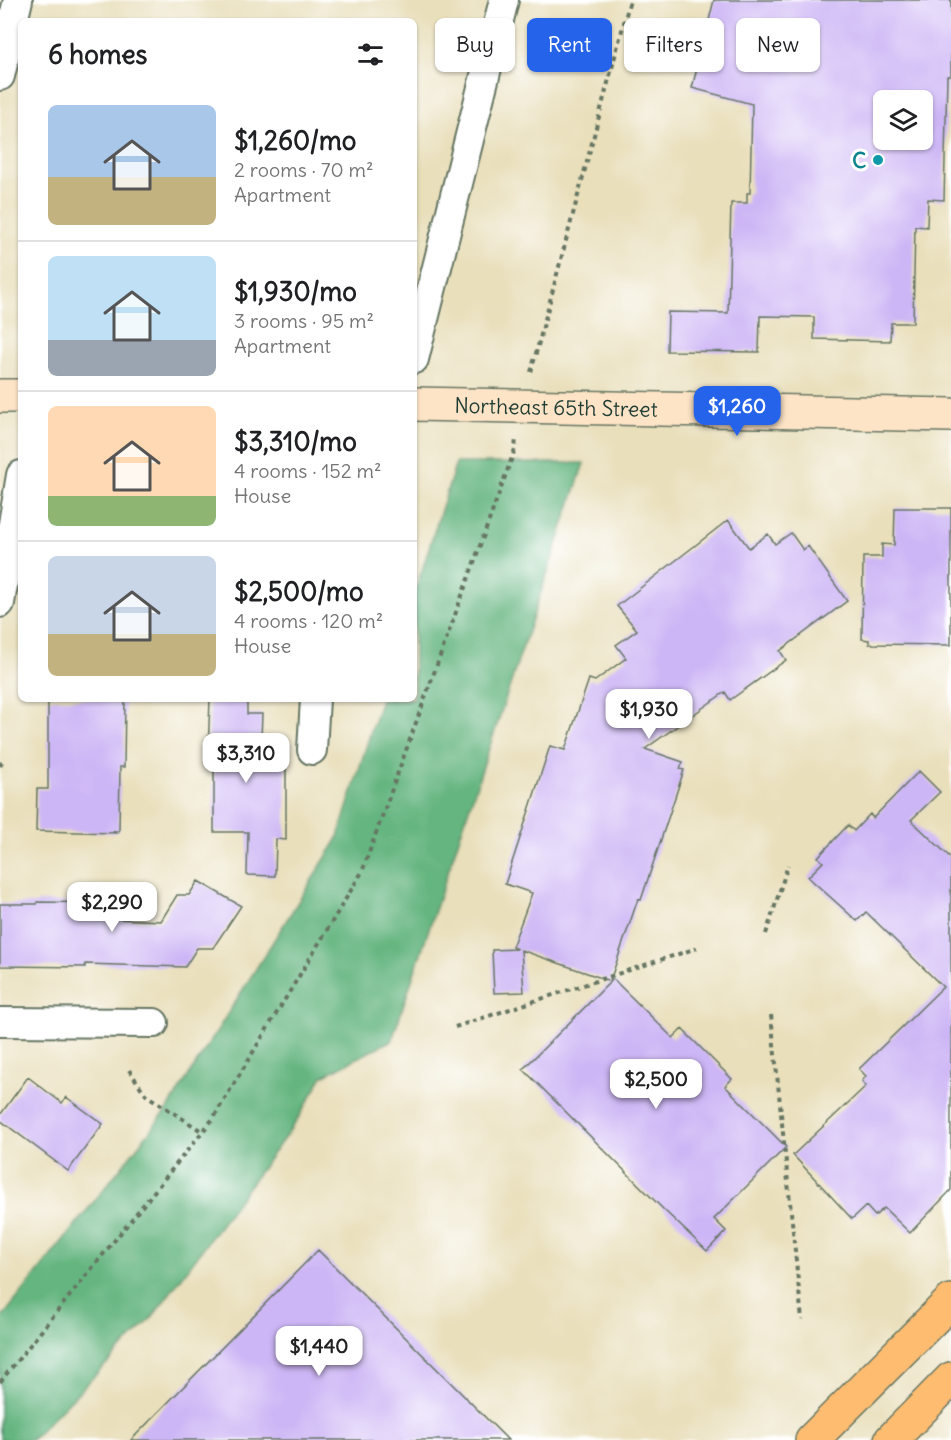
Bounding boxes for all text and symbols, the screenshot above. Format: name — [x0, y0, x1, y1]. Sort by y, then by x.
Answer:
chip: Buy — [435, 18, 515, 72]
chip: Rent — [527, 18, 612, 72]
chip: Filters — [624, 18, 724, 72]
chip: New — [736, 18, 820, 72]
text: 6 homes — [48, 38, 147, 71]
icon: filters — [354, 38, 387, 71]
map controls — [873, 90, 933, 150]
button: layers — [873, 90, 933, 150]
text: $1,260/mo — [234, 124, 356, 157]
icon: home — [96, 129, 168, 201]
place label: C — [852, 147, 866, 174]
marker: C — [871, 153, 885, 167]
text: 2 rooms · 70 m² — [234, 157, 374, 182]
text: Apartment — [234, 182, 331, 207]
text: $1,930/mo — [234, 275, 357, 308]
icon: home — [96, 280, 168, 352]
text: 3 rooms · 95 m² — [234, 308, 374, 333]
text: Apartment — [234, 333, 331, 358]
pin: $1,260 — [688, 386, 786, 437]
street label: Northeast 65th Street — [454, 391, 658, 422]
text: $1,260 — [708, 393, 766, 418]
text: $3,310/mo — [234, 425, 357, 458]
icon: home — [96, 430, 168, 502]
text: 4 rooms · 152 m² — [234, 458, 382, 483]
text: House — [234, 483, 291, 508]
text: $2,500/mo — [234, 575, 364, 608]
icon: home — [96, 580, 168, 652]
text: 4 rooms · 120 m² — [234, 608, 383, 633]
text: House — [234, 633, 291, 658]
pin: $1,930 — [600, 689, 698, 740]
text: $1,930 — [620, 696, 678, 721]
pin: $3,310 — [197, 733, 295, 784]
text: $3,310 — [217, 740, 275, 765]
pin: $2,290 — [63, 882, 161, 933]
text: $2,290 — [81, 889, 143, 914]
pin: $2,500 — [607, 1059, 705, 1110]
text: $2,500 — [624, 1066, 688, 1091]
pin: $1,440 — [270, 1326, 368, 1377]
text: $1,440 — [290, 1333, 348, 1358]

